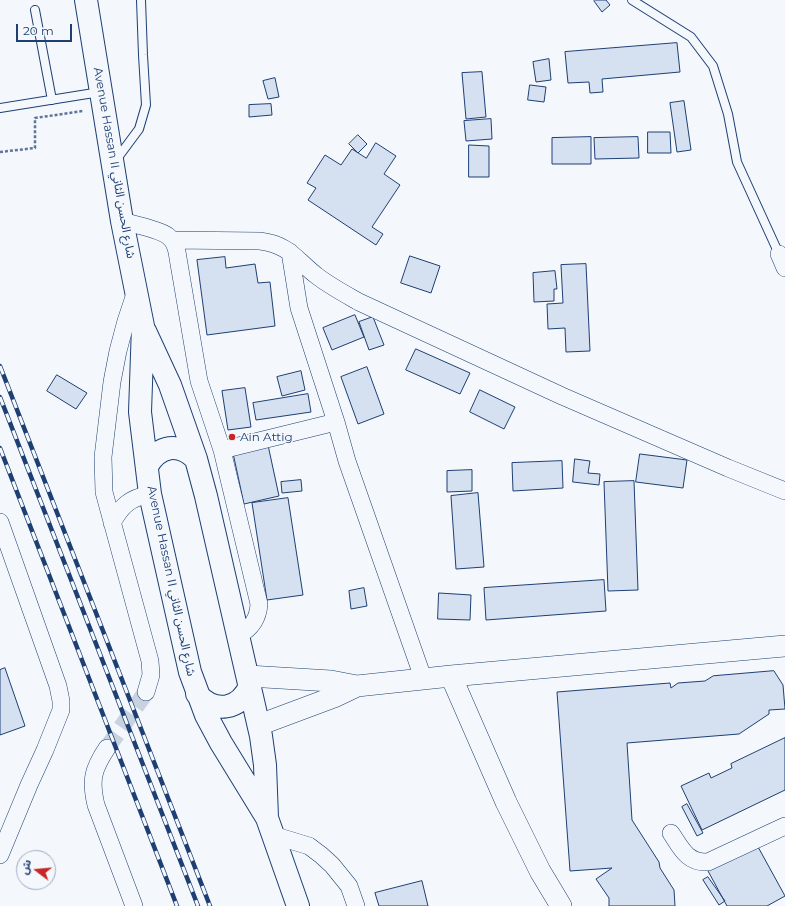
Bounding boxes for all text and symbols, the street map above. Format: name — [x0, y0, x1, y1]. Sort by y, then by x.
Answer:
scale bar — [18, 16, 74, 42]
text: 20 m — [23, 23, 54, 38]
street label: Avenue Hassan II شارع الحسن الثاني — [90, 66, 138, 260]
place label: Ain Attig — [240, 430, 293, 444]
marker: Ain Attig — [227, 432, 237, 442]
street label: Avenue Hassan II شارع الحسن الثاني — [144, 485, 198, 677]
north arrow — [16, 850, 56, 890]
text: ش — [17, 858, 34, 876]

